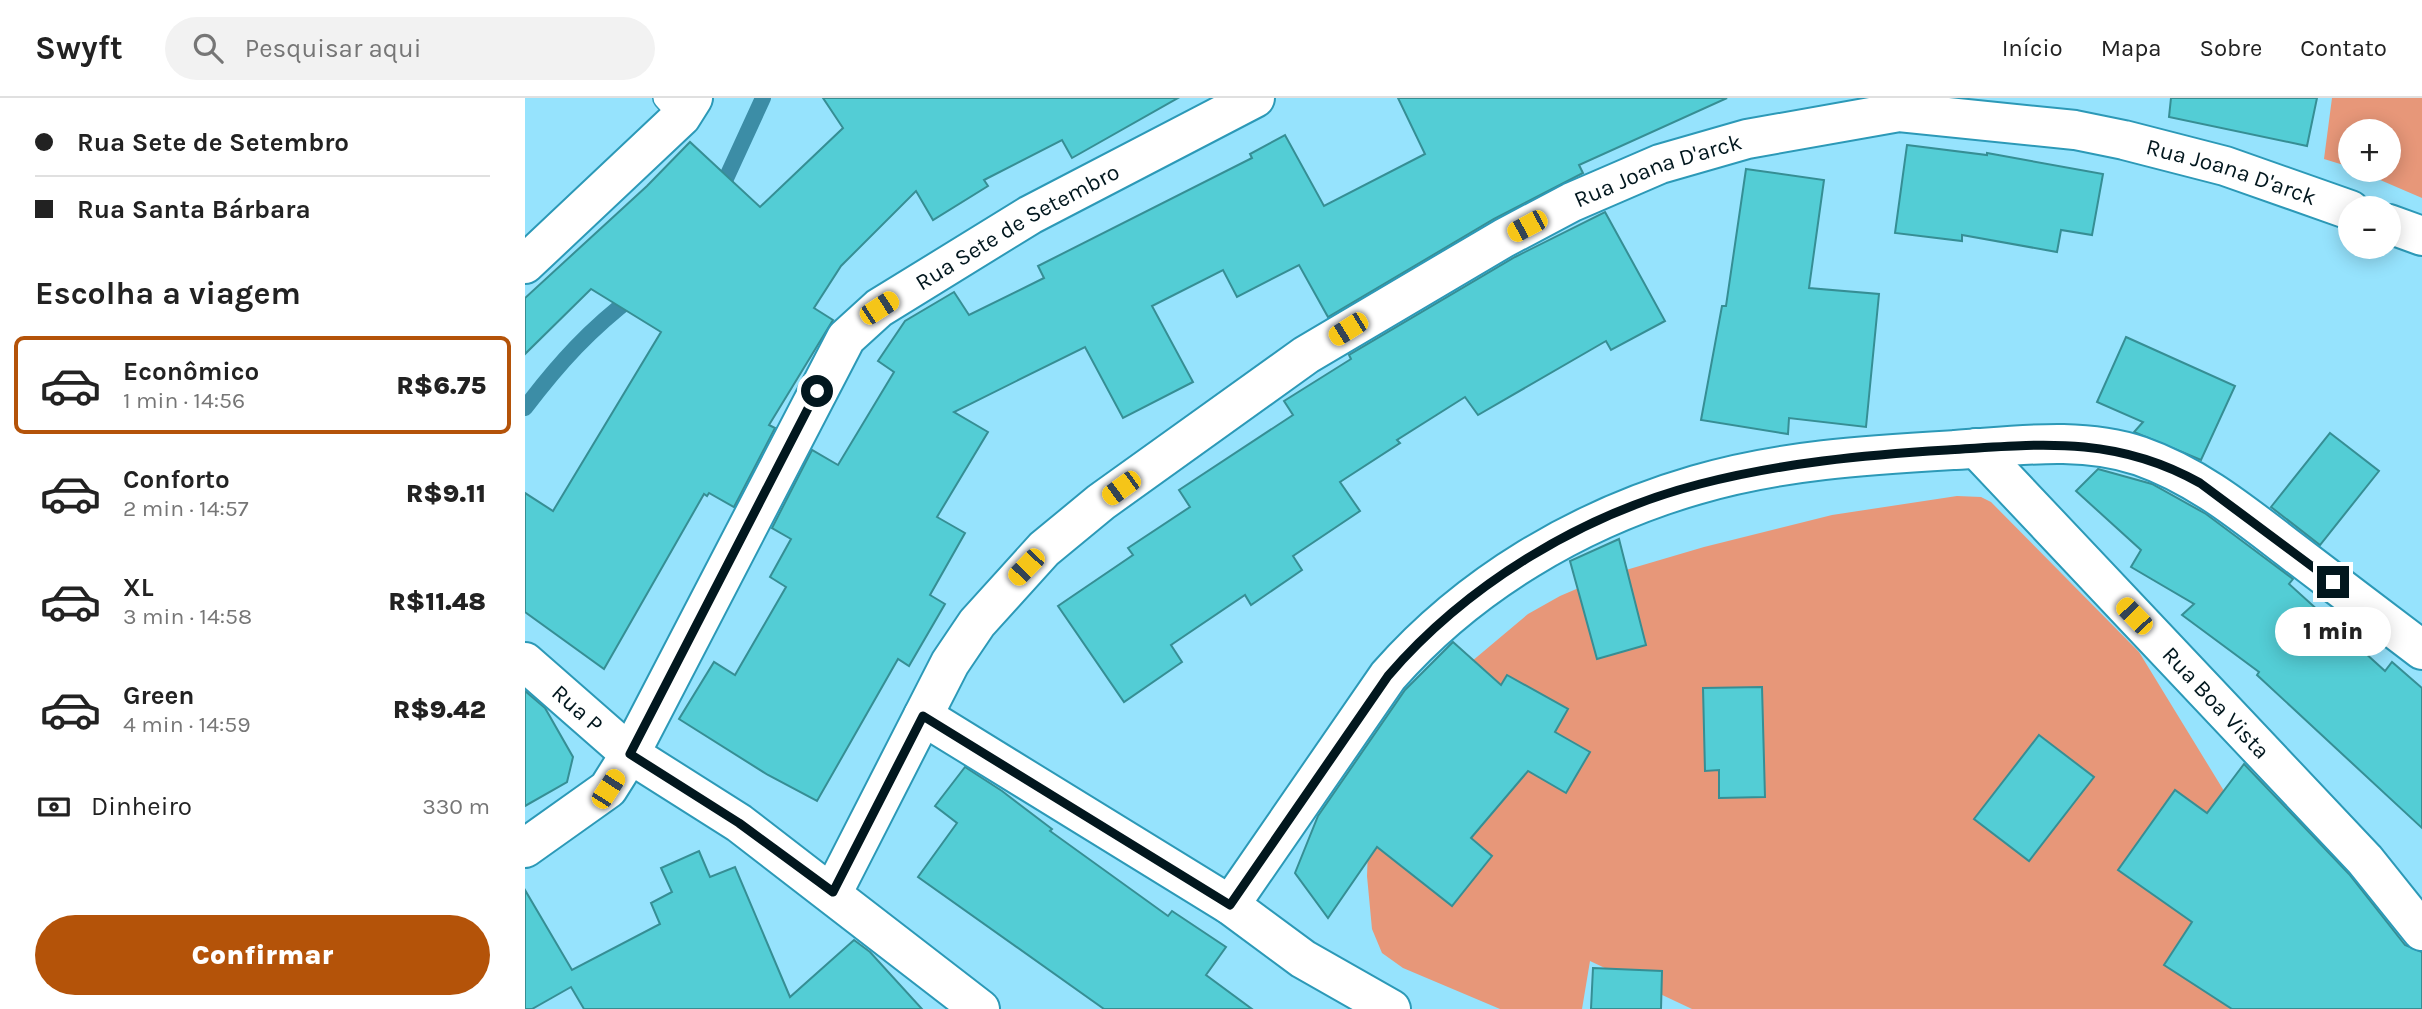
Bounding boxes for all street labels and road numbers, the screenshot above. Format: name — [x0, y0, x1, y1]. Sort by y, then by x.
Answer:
street label: Rua Joana D'arck — [1570, 128, 1745, 214]
street label: Rua Joana D'arck — [2143, 133, 2320, 211]
street label: Rua Sete de Setembro — [910, 158, 1124, 296]
street label: Rua Boa Vista — [2157, 641, 2275, 765]
street label: Rua P — [546, 679, 608, 738]

